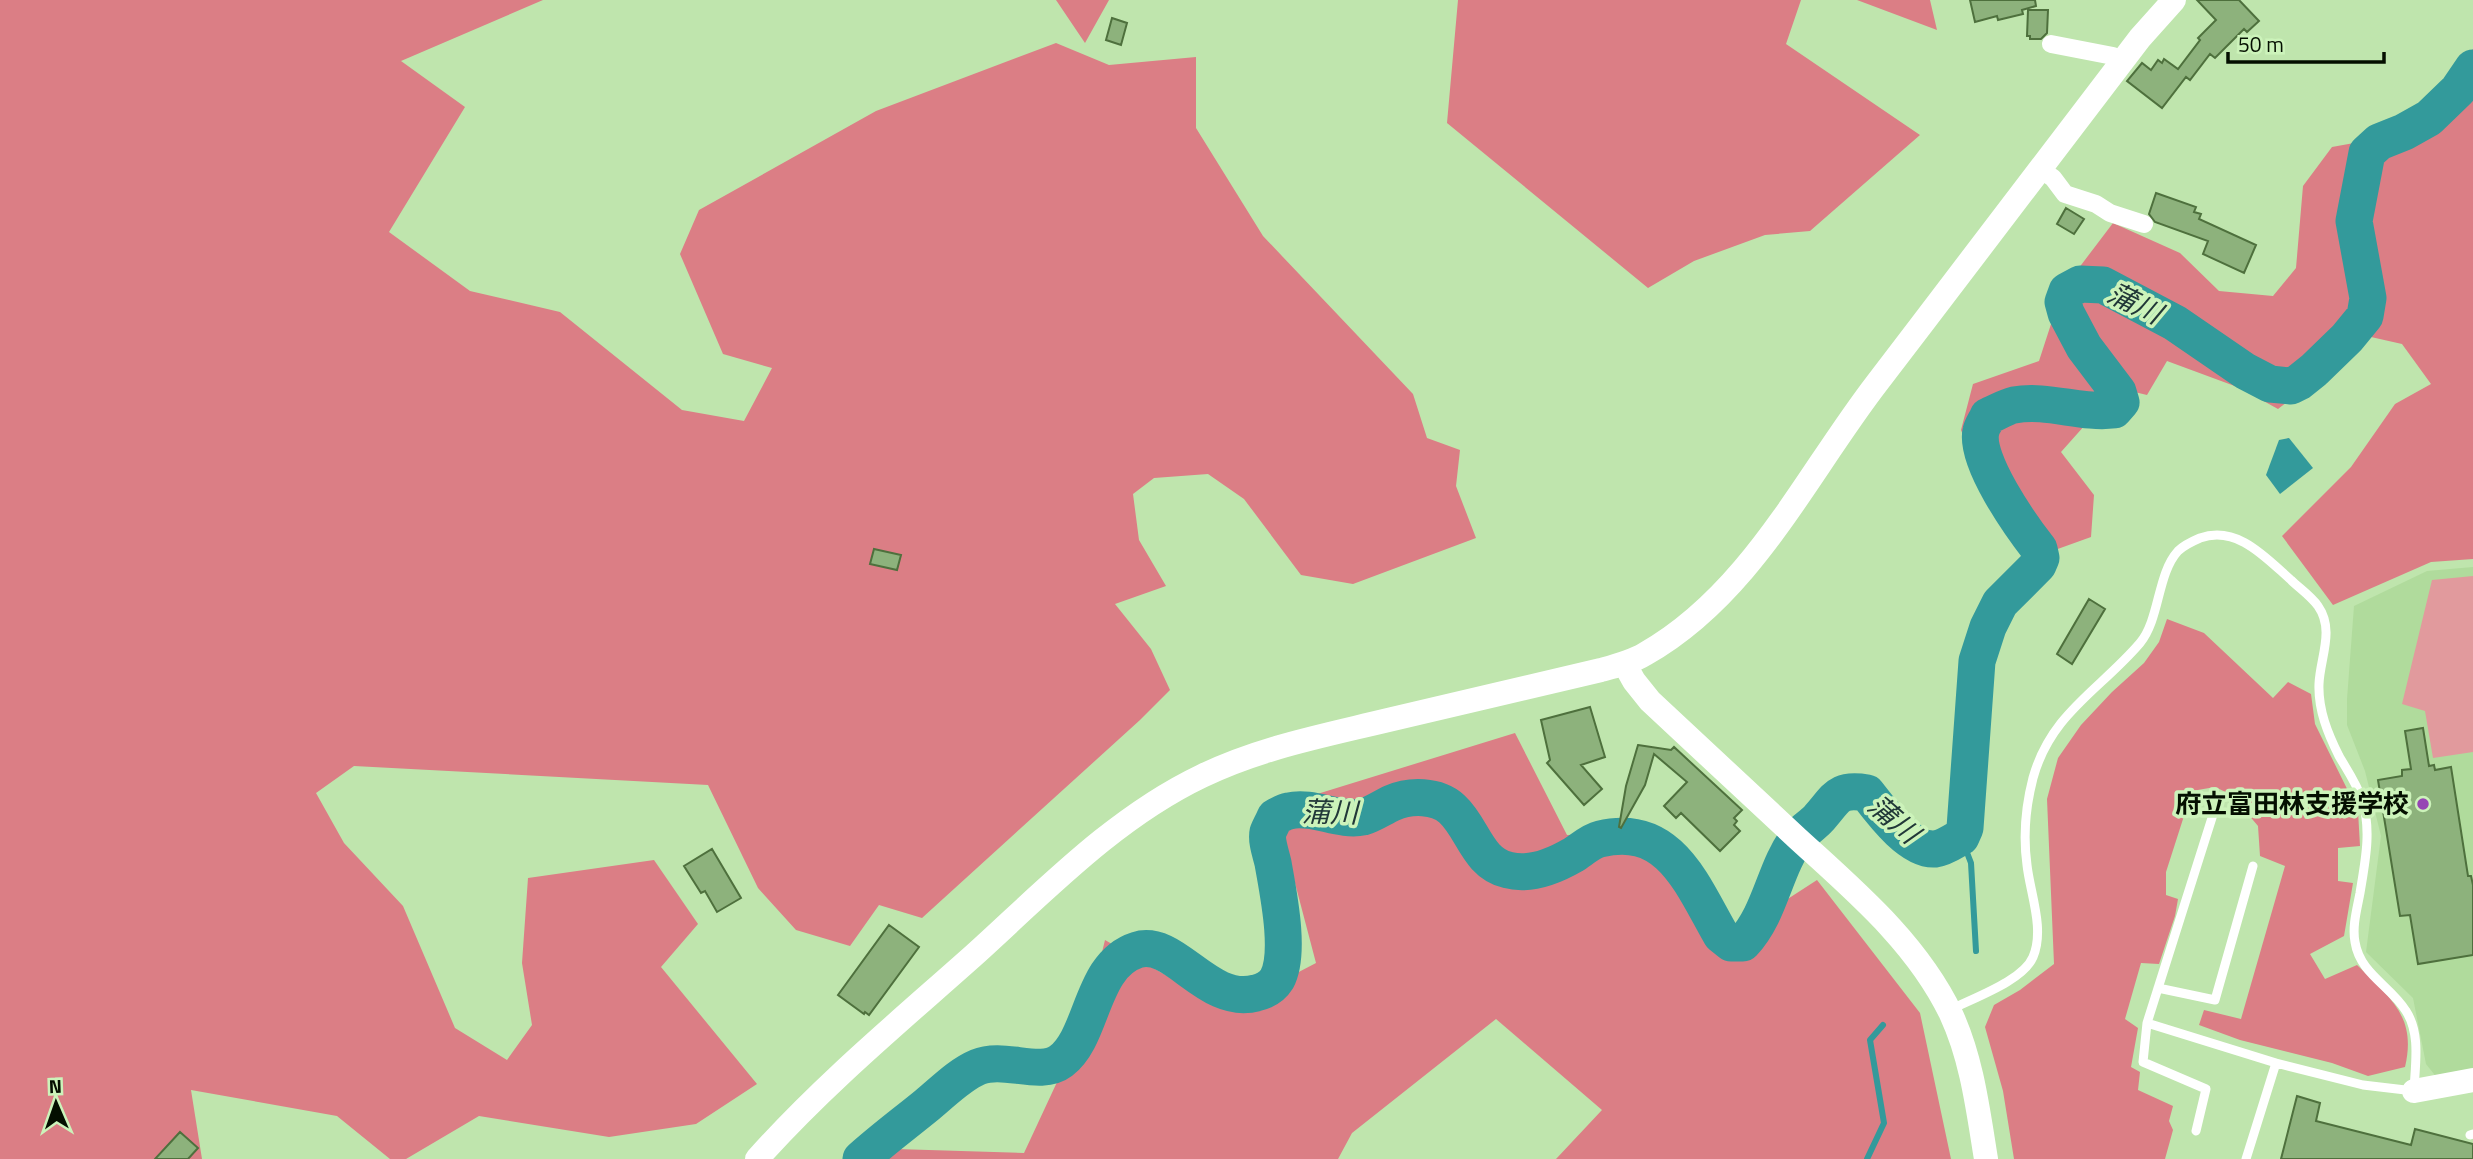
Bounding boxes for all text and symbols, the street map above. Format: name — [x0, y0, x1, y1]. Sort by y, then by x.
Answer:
scale bar — [2228, 21, 2384, 65]
text: 50 m — [2238, 28, 2284, 60]
water label: 蒲川 — [2101, 271, 2172, 335]
water label: 蒲川 — [1859, 784, 1932, 855]
place label: 府立富田林支援学校 — [2175, 784, 2409, 823]
water label: 蒲川 — [1302, 790, 1361, 834]
marker: 府立富田林支援学校 — [2415, 796, 2431, 812]
north arrow — [21, 1068, 91, 1138]
text: N — [48, 1071, 62, 1100]

